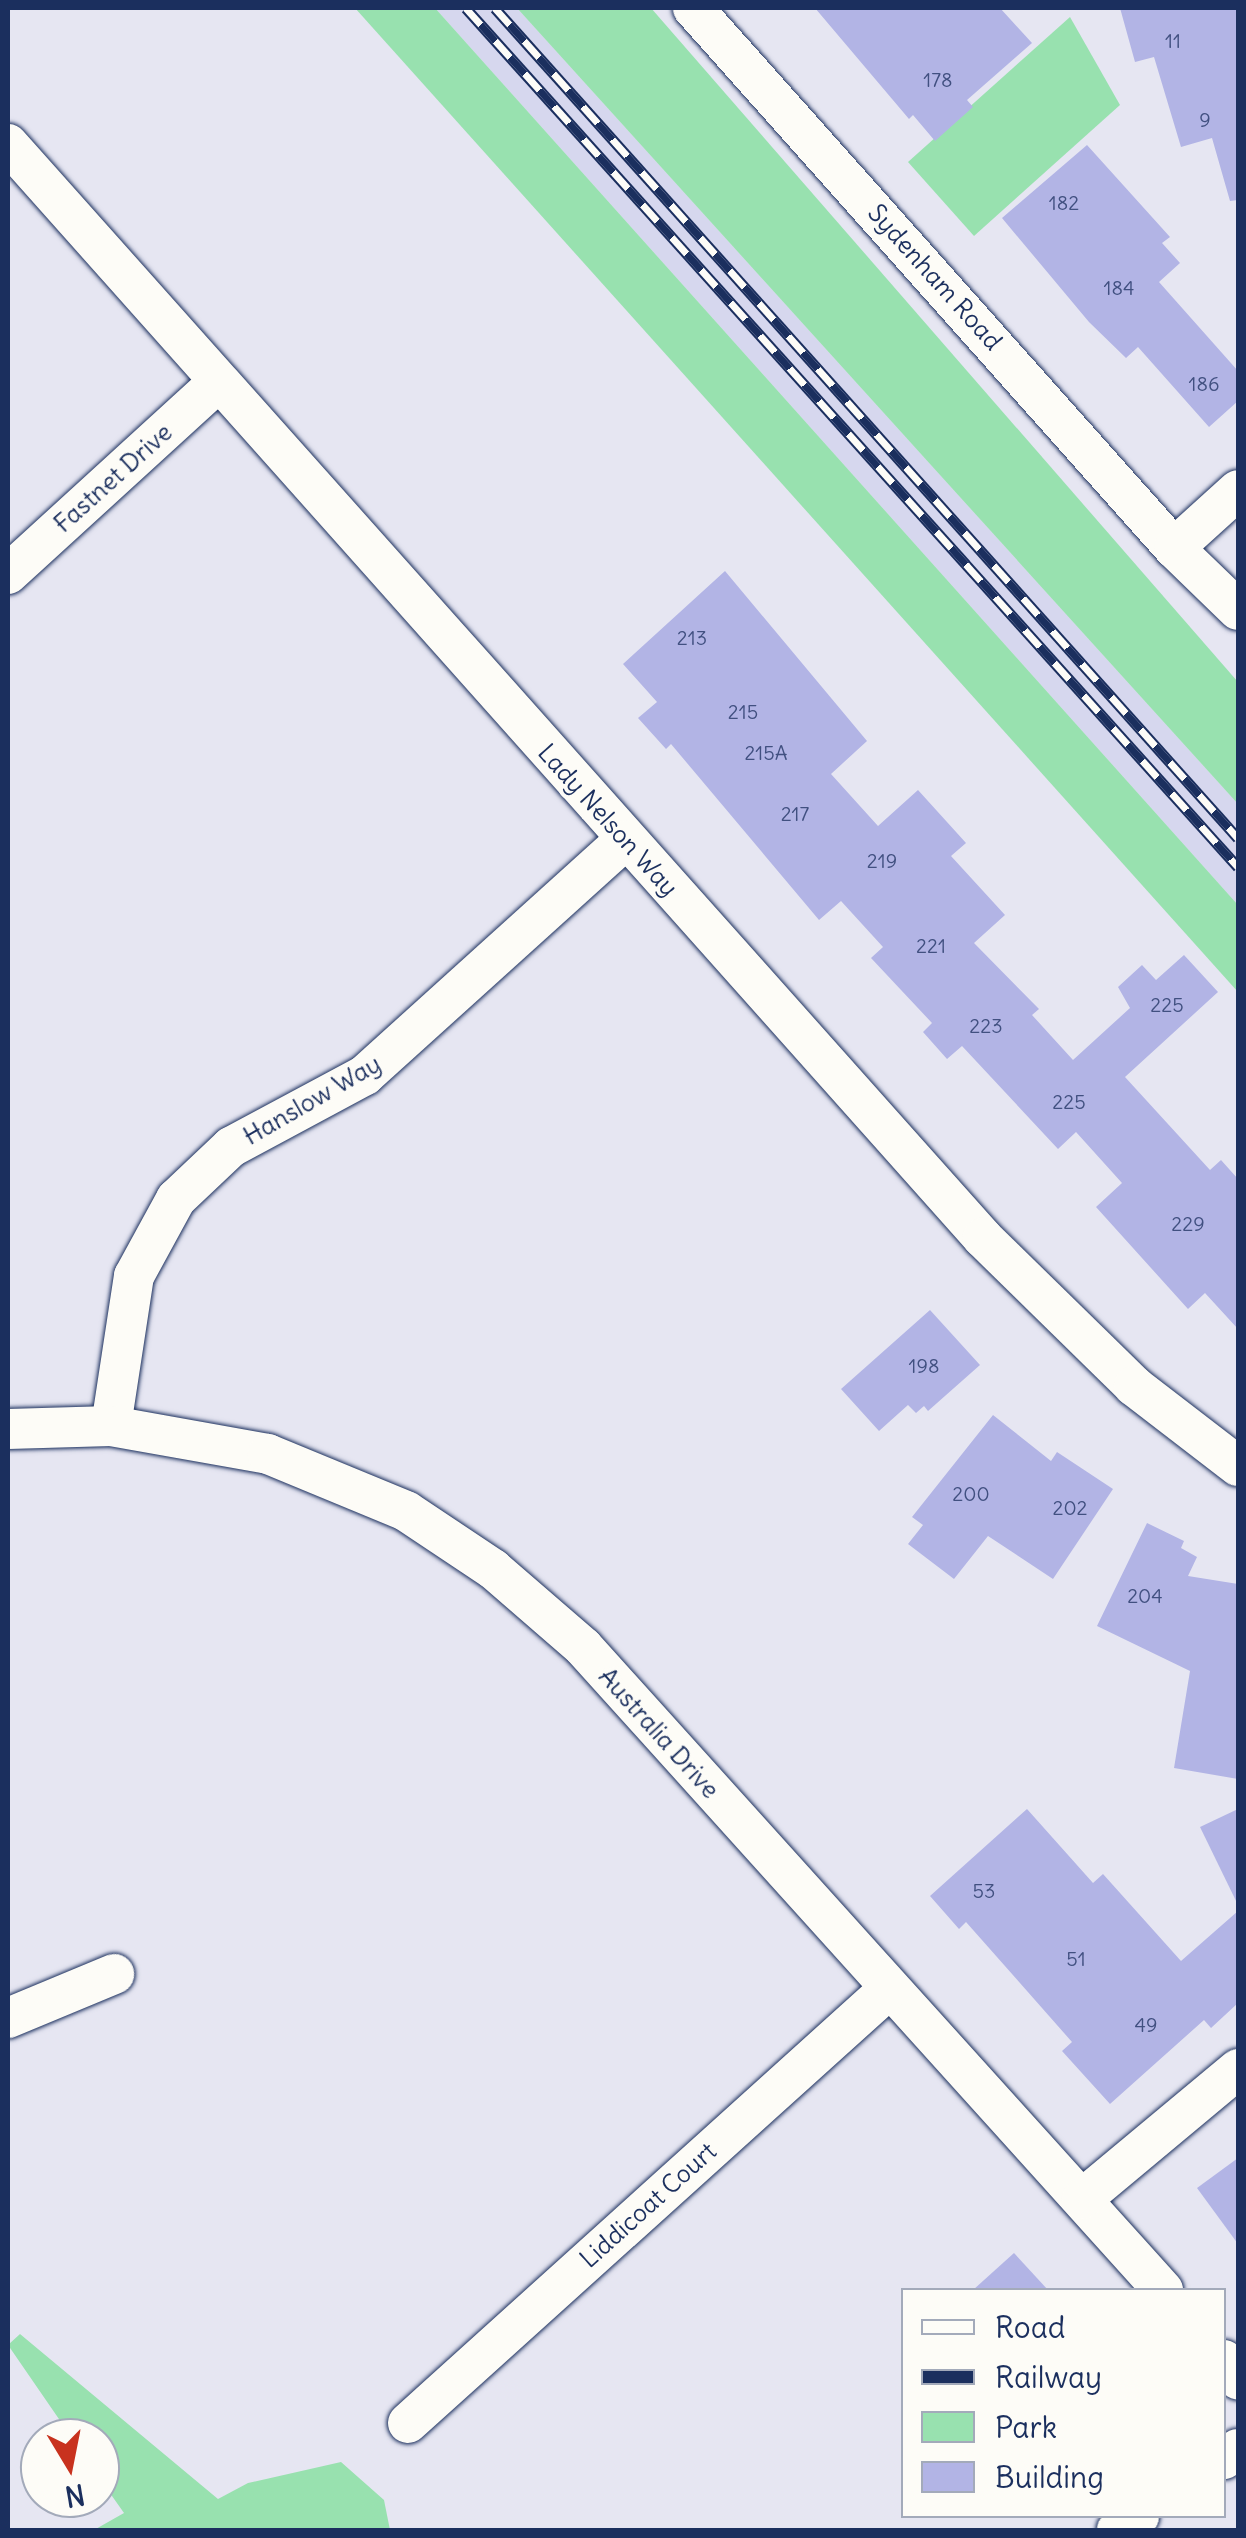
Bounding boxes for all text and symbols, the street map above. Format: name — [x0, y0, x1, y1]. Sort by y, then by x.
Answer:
house number: 11 — [1165, 28, 1181, 52]
house number: 178 — [923, 67, 953, 91]
house number: 9 — [1199, 107, 1211, 131]
house number: 182 — [1049, 190, 1079, 214]
street label: Sydenham Road — [862, 198, 1008, 356]
house number: 184 — [1103, 275, 1135, 299]
house number: 186 — [1189, 371, 1219, 395]
street label: Fastnet Drive — [48, 417, 178, 539]
house number: 213 — [677, 625, 707, 649]
house number: 215 — [728, 699, 758, 723]
street label: Lady Nelson Way — [532, 738, 684, 902]
house number: 215A — [744, 740, 788, 764]
house number: 217 — [781, 801, 809, 825]
house number: 219 — [867, 848, 897, 872]
house number: 221 — [916, 933, 946, 957]
house number: 225 — [1150, 992, 1184, 1016]
house number: 223 — [969, 1013, 1003, 1037]
street label: Hanslow Way — [238, 1049, 386, 1151]
house number: 225 — [1052, 1089, 1086, 1113]
house number: 229 — [1171, 1211, 1205, 1235]
house number: 198 — [909, 1353, 939, 1377]
house number: 200 — [952, 1481, 990, 1505]
house number: 202 — [1052, 1495, 1088, 1519]
house number: 204 — [1127, 1583, 1163, 1607]
street label: Australia Drive — [593, 1662, 725, 1804]
house number: 53 — [973, 1878, 995, 1902]
house number: 51 — [1066, 1946, 1086, 1970]
house number: 49 — [1134, 2012, 1158, 2036]
street label: Liddicoat Court — [574, 2136, 722, 2274]
legend — [901, 2288, 1226, 2518]
text: Road — [995, 2308, 1065, 2346]
text: Railway — [995, 2358, 1102, 2396]
text: Park — [995, 2408, 1057, 2446]
north arrow — [20, 2418, 120, 2518]
text: Building — [995, 2458, 1104, 2496]
text: N — [62, 2476, 88, 2515]

